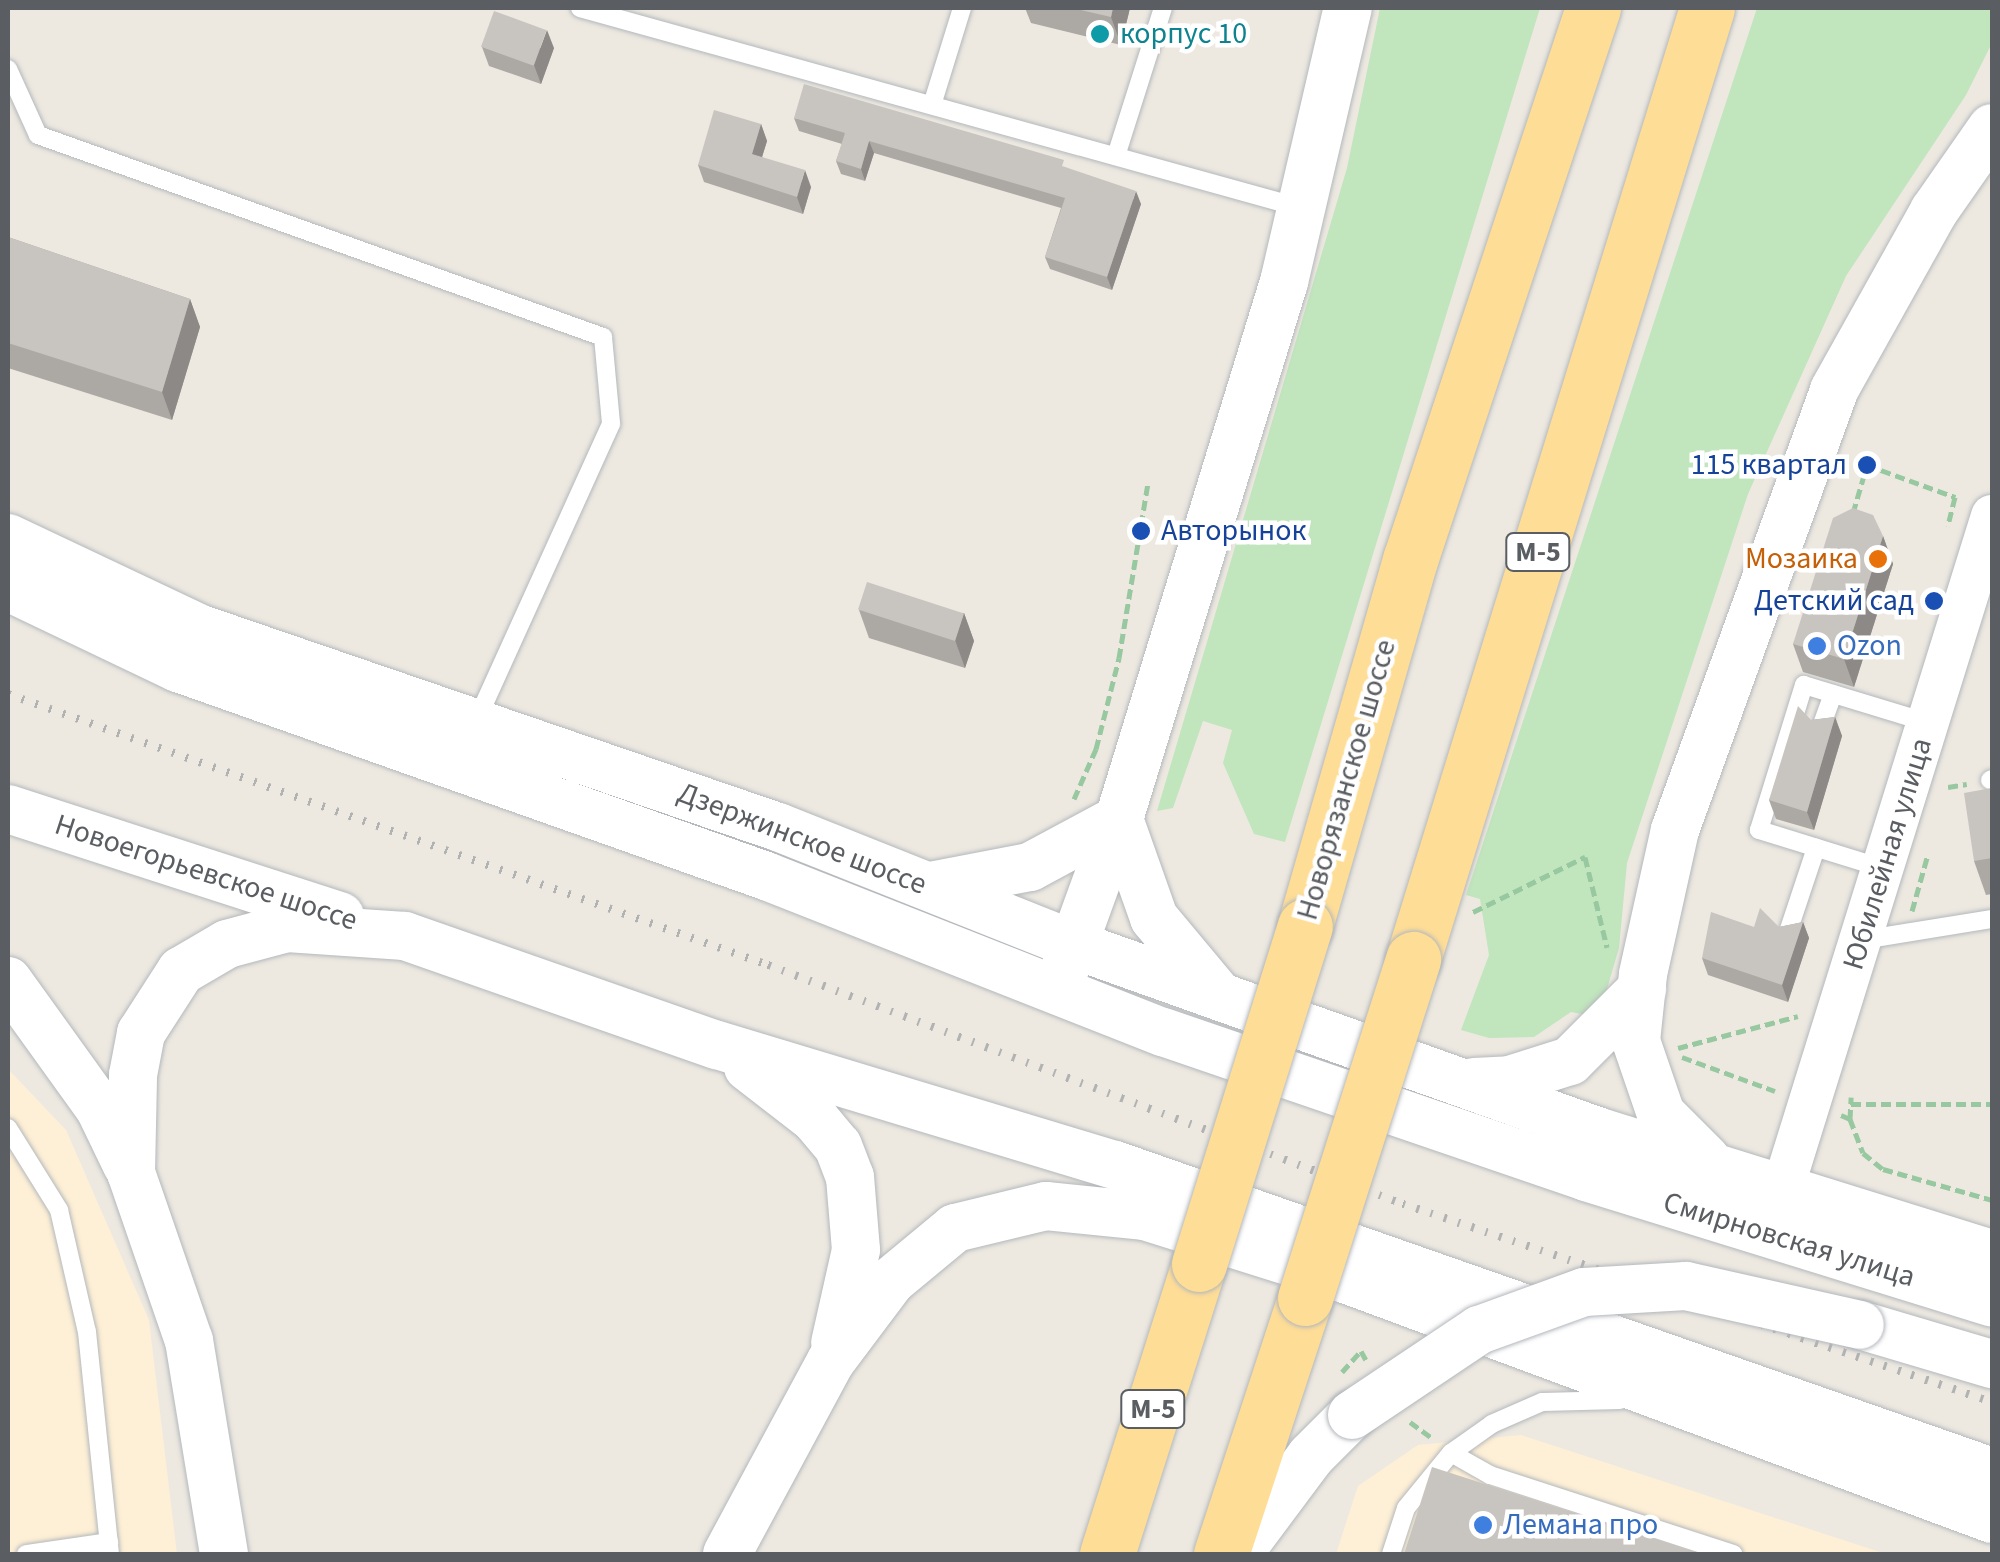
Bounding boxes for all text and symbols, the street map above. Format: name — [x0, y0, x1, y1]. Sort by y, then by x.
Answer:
place label: корпус 10 — [1120, 16, 1247, 52]
marker: корпус 10 — [1089, 23, 1111, 45]
place label: 115 квартал — [1691, 447, 1847, 483]
marker: 115 квартал — [1856, 454, 1878, 476]
place label: Авторынок — [1161, 513, 1306, 549]
marker: Авторынок — [1130, 520, 1152, 542]
road number: М-5 — [1503, 529, 1573, 575]
place label: Мозаика — [1745, 541, 1858, 577]
marker: Мозаика — [1867, 548, 1889, 570]
place label: Детский сад — [1754, 583, 1914, 619]
marker: Детский сад — [1923, 590, 1945, 612]
place label: Ozon — [1837, 628, 1902, 664]
marker: Ozon — [1806, 635, 1828, 657]
street label: Новорязанское шоссе — [1290, 636, 1404, 924]
street label: Юбилейная улица — [1836, 734, 1940, 974]
street label: Дзержинское шоссе — [672, 775, 932, 903]
street label: Новоегорьевское шоссе — [50, 807, 362, 939]
street label: Смирновская улица — [1659, 1185, 1919, 1295]
road number: М-5 — [1118, 1386, 1188, 1432]
place label: Лемана про — [1503, 1507, 1658, 1543]
marker: Лемана про — [1472, 1514, 1494, 1536]

